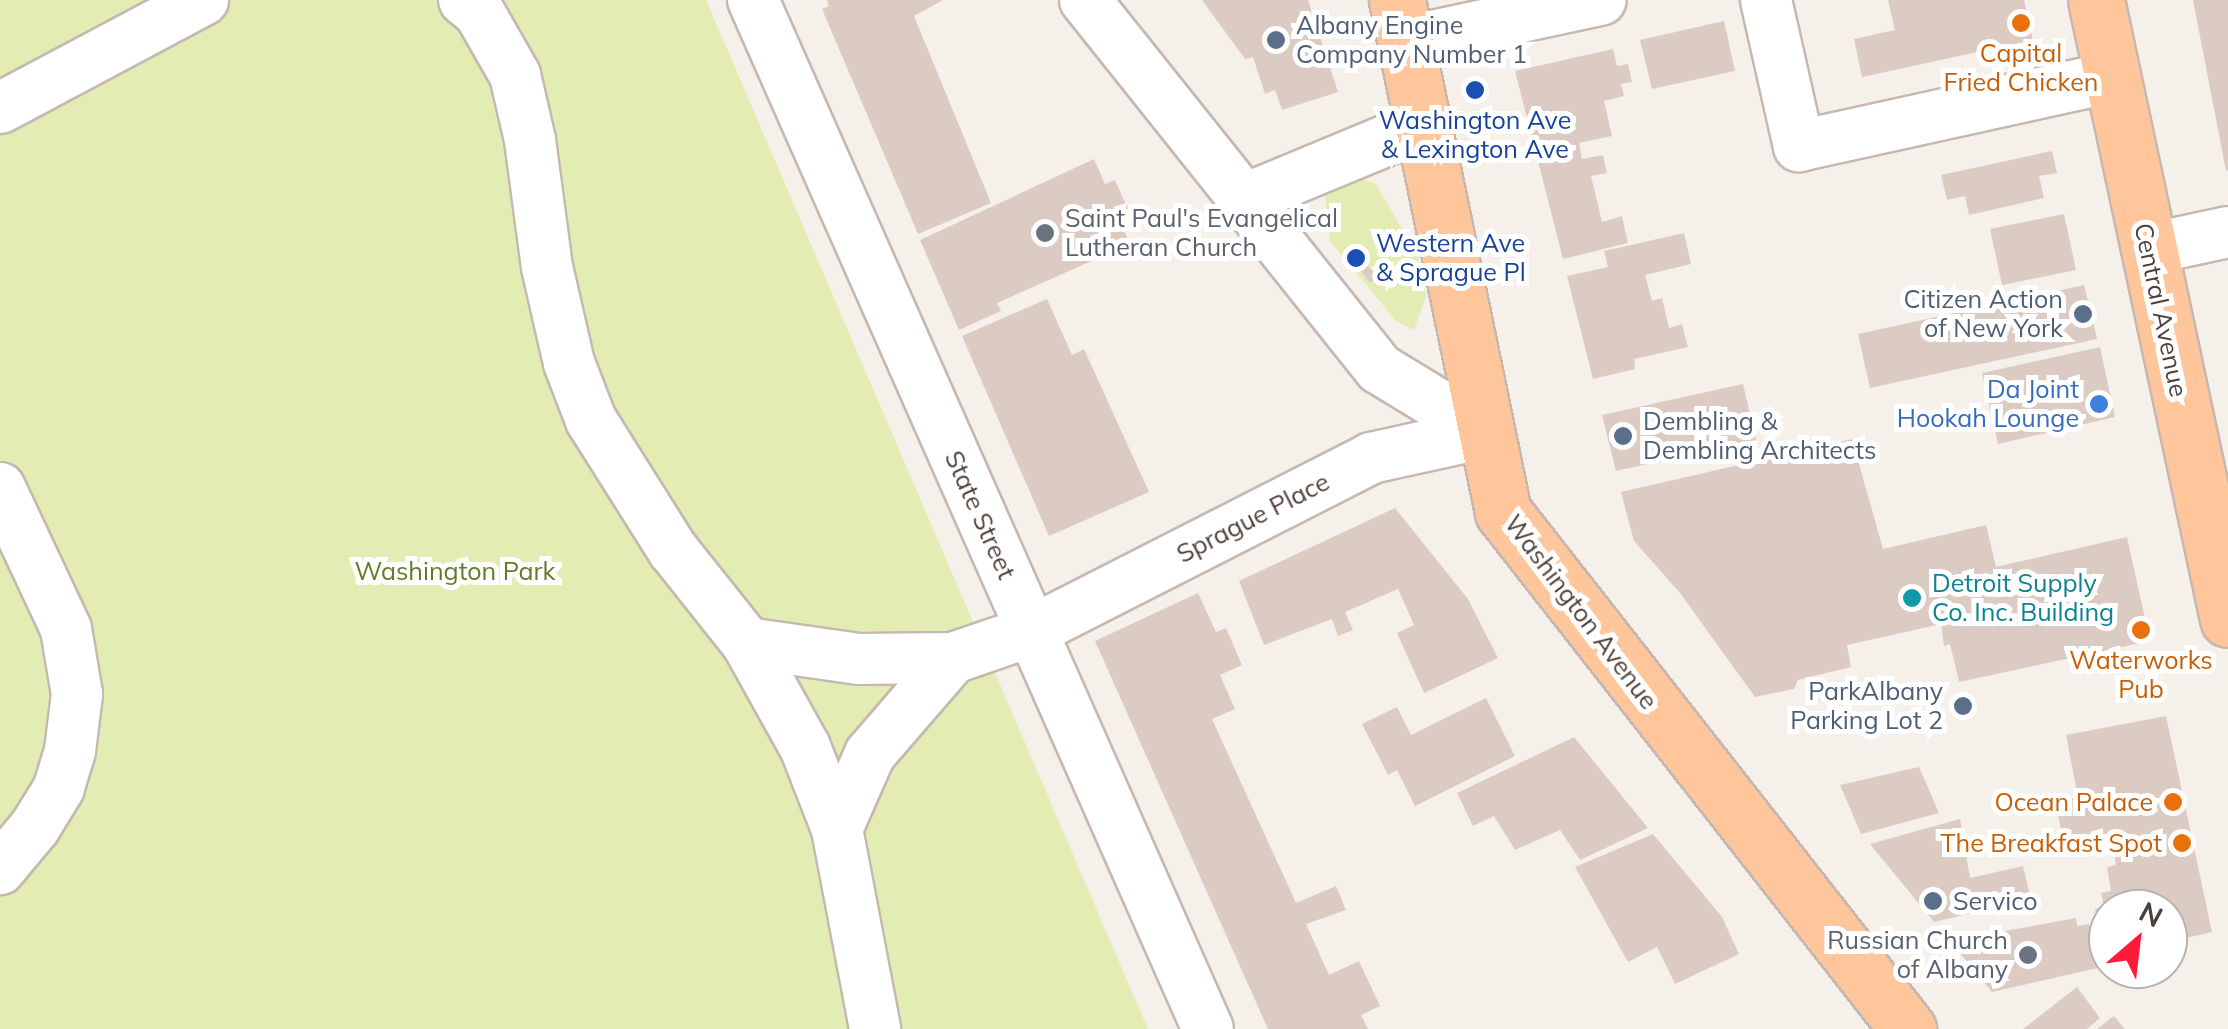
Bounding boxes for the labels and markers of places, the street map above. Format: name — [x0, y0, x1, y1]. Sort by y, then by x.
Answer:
place label: Albany Engine Company Number 1 — [1296, 11, 1527, 70]
marker: Capital Fried Chicken — [2010, 12, 2032, 34]
marker: Albany Engine Company Number 1 — [1265, 29, 1287, 51]
place label: Capital Fried Chicken — [1944, 39, 2098, 98]
marker: Washington Ave & Lexington Ave — [1464, 79, 1486, 101]
place label: Washington Ave & Lexington Ave — [1379, 106, 1571, 165]
place label: Saint Paul's Evangelical Lutheran Church — [1065, 204, 1338, 263]
marker: Saint Paul's Evangelical Lutheran Church — [1034, 222, 1056, 244]
place label: Western Ave & Sprague Pl — [1376, 229, 1526, 288]
marker: Western Ave & Sprague Pl — [1345, 247, 1367, 269]
place label: Citizen Action of New York — [1903, 285, 2063, 344]
marker: Citizen Action of New York — [2072, 303, 2094, 325]
place label: Da Joint Hookah Lounge — [1897, 375, 2079, 434]
marker: Da Joint Hookah Lounge — [2088, 393, 2110, 415]
place label: Dembling & Dembling Architects — [1643, 407, 1876, 466]
marker: Dembling & Dembling Architects — [1612, 425, 1634, 447]
place label: Detroit Supply Co. Inc. Building — [1932, 569, 2114, 628]
marker: Detroit Supply Co. Inc. Building — [1901, 587, 1923, 609]
marker: Waterworks Pub — [2130, 619, 2152, 641]
place label: Waterworks Pub — [2069, 646, 2213, 705]
place label: ParkAlbany Parking Lot 2 — [1790, 677, 1943, 736]
marker: ParkAlbany Parking Lot 2 — [1952, 695, 1974, 717]
place label: Ocean Palace — [1994, 787, 2153, 817]
marker: Ocean Palace — [2162, 791, 2184, 813]
place label: The Breakfast Spot — [1940, 828, 2162, 858]
marker: The Breakfast Spot — [2171, 832, 2193, 854]
place label: Servico — [1953, 886, 2038, 916]
marker: Servico — [1922, 890, 1944, 912]
place label: Russian Church of Albany — [1827, 926, 2008, 985]
marker: Russian Church of Albany — [2017, 944, 2039, 966]

